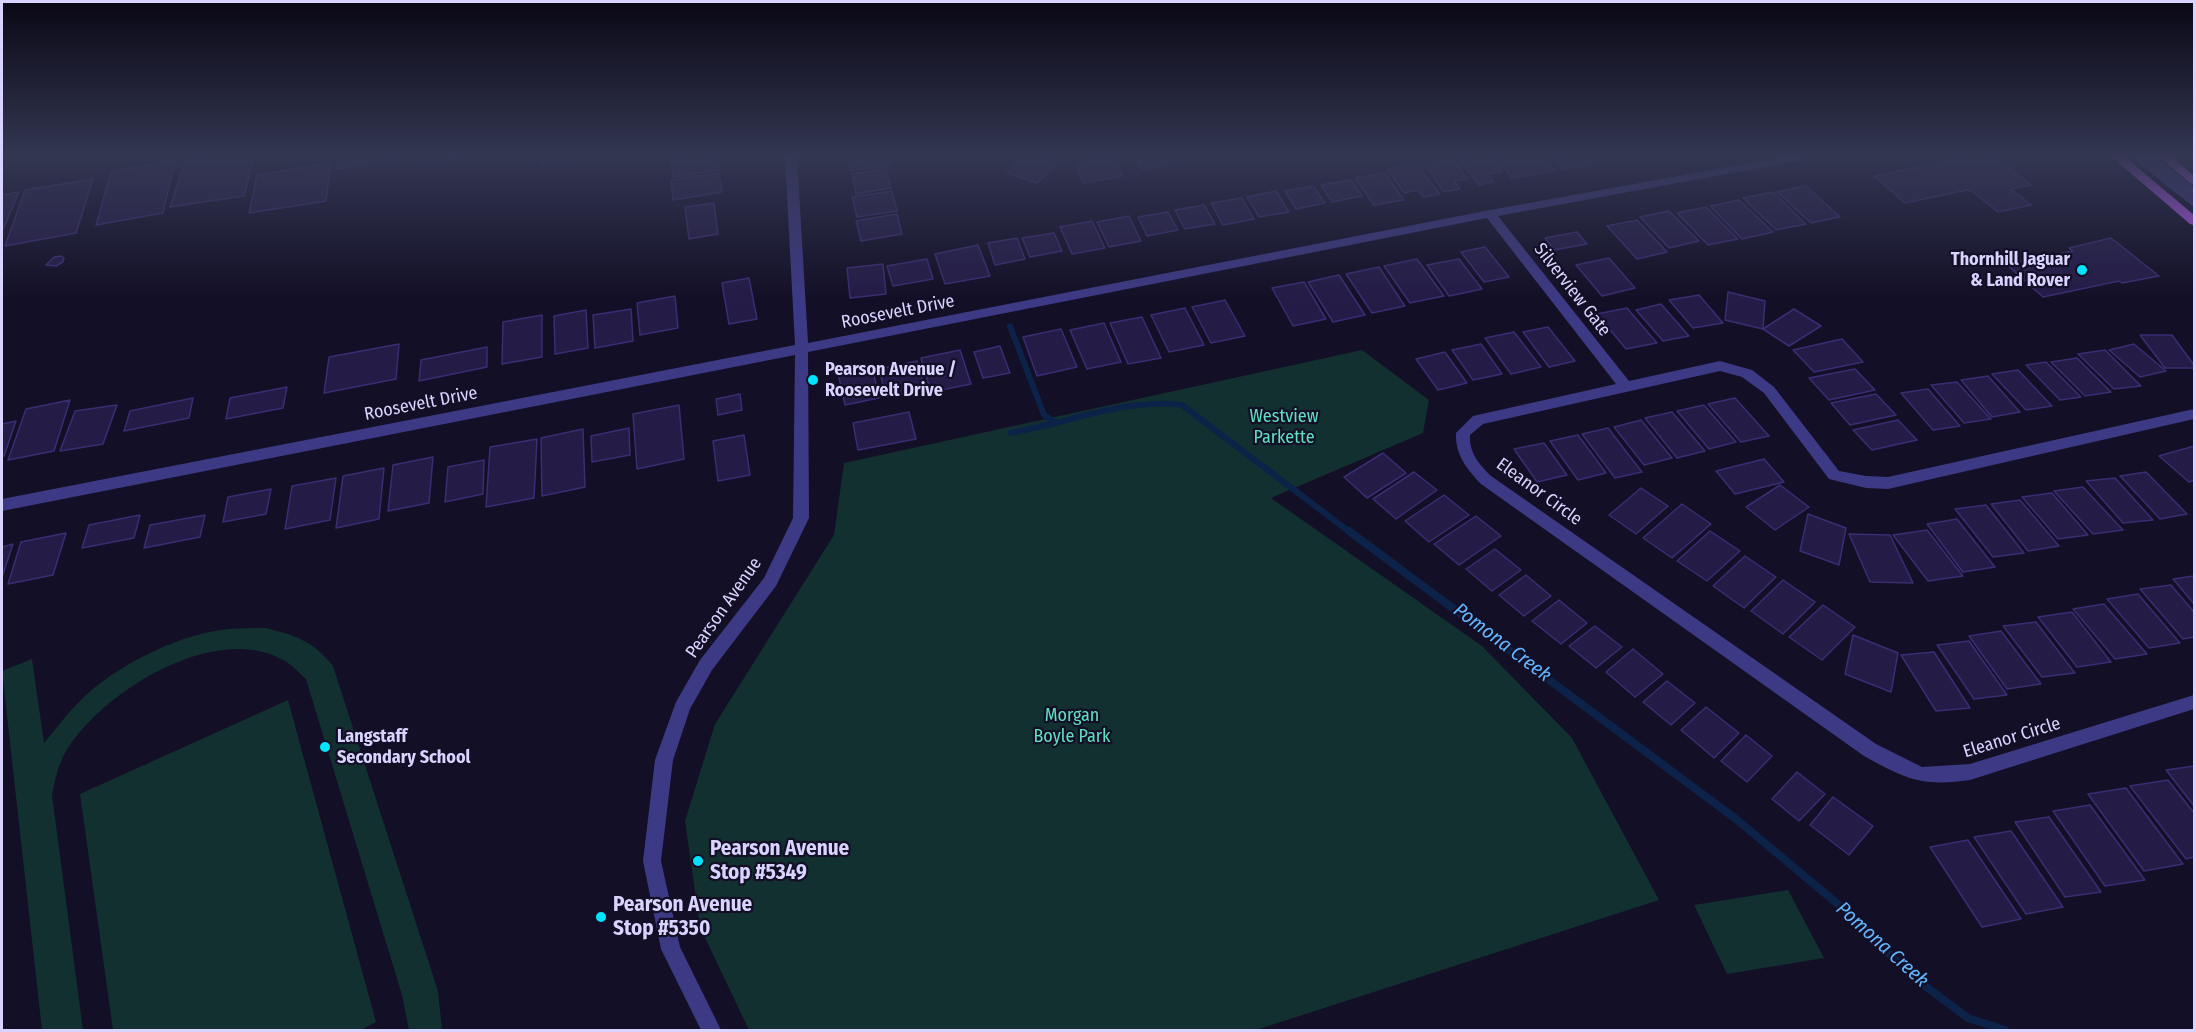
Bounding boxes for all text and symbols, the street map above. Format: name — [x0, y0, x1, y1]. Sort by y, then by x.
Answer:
street label: Silverview Gate — [1529, 239, 1615, 341]
place label: Thornhill Jaguar & Land Rover — [1951, 249, 2070, 292]
marker: Thornhill Jaguar & Land Rover — [2075, 263, 2089, 277]
street label: Roosevelt Drive — [840, 290, 956, 334]
place label: Pearson Avenue / Roosevelt Drive — [825, 359, 957, 401]
marker: Pearson Avenue / Roosevelt Drive — [806, 373, 820, 387]
street label: Roosevelt Drive — [363, 382, 479, 426]
park label: Westview Parkette — [1250, 406, 1318, 448]
street label: Eleanor Circle — [1492, 454, 1586, 530]
street label: Pearson Avenue — [681, 554, 767, 662]
water label: Pomona Creek — [1448, 598, 1556, 688]
park label: Morgan Boyle Park — [1033, 705, 1111, 748]
street label: Eleanor Circle — [1961, 713, 2063, 763]
place label: Langstaff Secondary School — [337, 726, 470, 768]
marker: Langstaff Secondary School — [318, 740, 332, 754]
place label: Pearson Avenue Stop #5349 — [710, 836, 849, 886]
marker: Pearson Avenue Stop #5349 — [691, 854, 705, 868]
place label: Pearson Avenue Stop #5350 — [613, 892, 752, 942]
water label: Pomona Creek — [1831, 897, 1933, 993]
marker: Pearson Avenue Stop #5350 — [594, 910, 608, 924]

